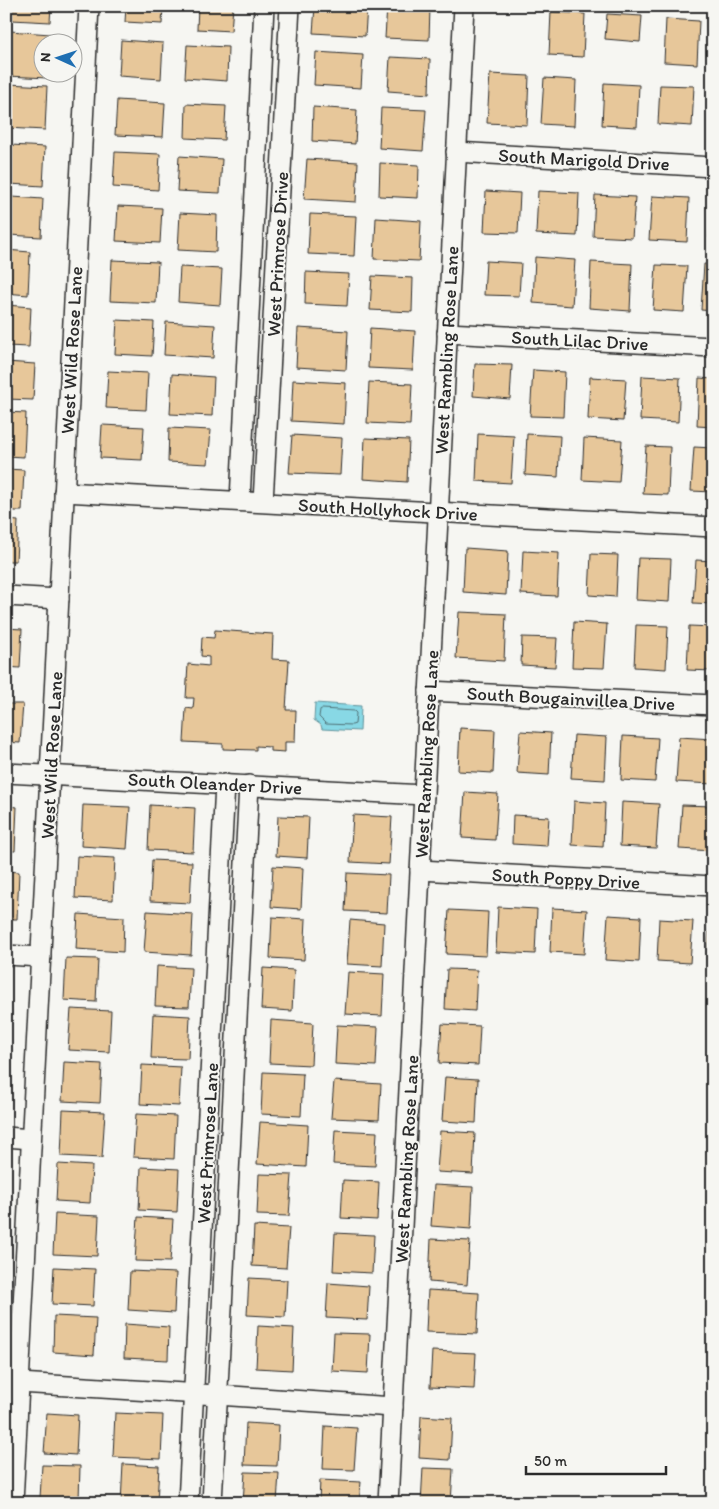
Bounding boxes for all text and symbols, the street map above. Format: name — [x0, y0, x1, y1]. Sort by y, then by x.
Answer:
north arrow — [32, 32, 82, 82]
text: N — [37, 52, 54, 63]
street label: South Marigold Drive — [498, 144, 670, 175]
street label: West Primrose Drive — [262, 171, 293, 337]
street label: West Rambling Rose Lane — [430, 245, 463, 455]
street label: West Wild Rose Lane — [56, 266, 87, 434]
street label: South Lilac Drive — [511, 325, 649, 356]
street label: South Hollyhock Drive — [297, 493, 478, 526]
street label: West Rambling Rose Lane — [410, 649, 443, 859]
street label: West Wild Rose Lane — [36, 671, 67, 839]
street label: South Bougainvillea Drive — [466, 682, 676, 715]
street label: South Oleander Drive — [127, 767, 303, 800]
street label: South Poppy Drive — [491, 863, 641, 894]
street label: West Rambling Rose Lane — [390, 1054, 423, 1264]
street label: West Primrose Lane — [192, 1062, 223, 1224]
scale bar — [526, 1444, 666, 1476]
text: 50 m — [534, 1452, 567, 1470]

